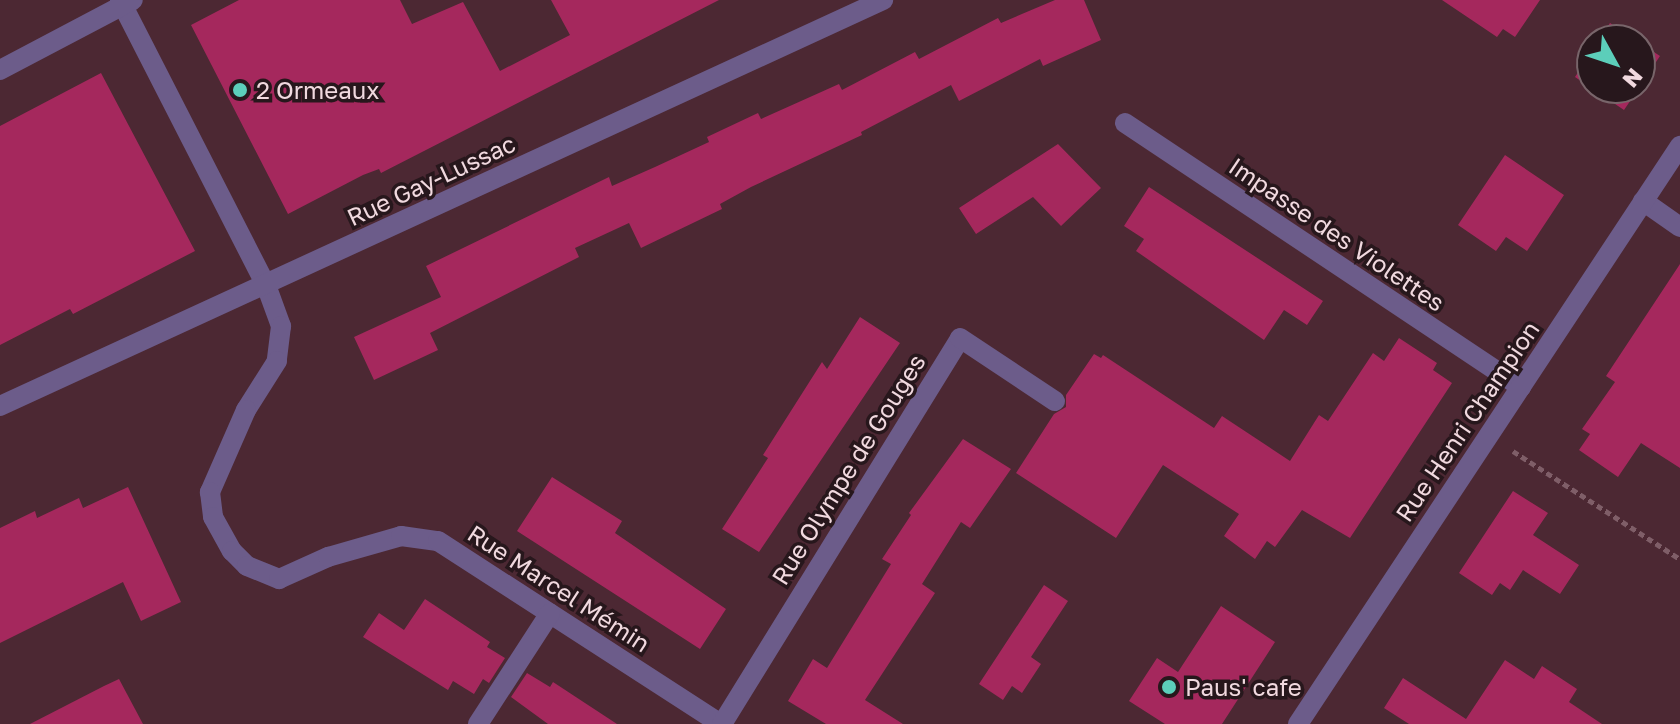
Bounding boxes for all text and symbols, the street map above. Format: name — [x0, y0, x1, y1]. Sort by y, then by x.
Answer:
north arrow — [1576, 24, 1656, 104]
text: N — [1618, 63, 1649, 94]
place label: 2 Ormeaux — [256, 76, 379, 104]
marker: 2 Ormeaux — [231, 81, 249, 99]
street label: Rue Gay-Lussac — [342, 128, 520, 232]
street label: Impasse des Violettes — [1224, 151, 1450, 317]
street label: Rue Henri Champion — [1389, 315, 1545, 527]
street label: Rue Olympe de Gouges — [765, 348, 931, 590]
street label: Rue Marcel Mémin — [463, 518, 655, 658]
place label: Paus' cafe — [1185, 673, 1302, 701]
marker: Paus' cafe — [1160, 678, 1178, 696]

